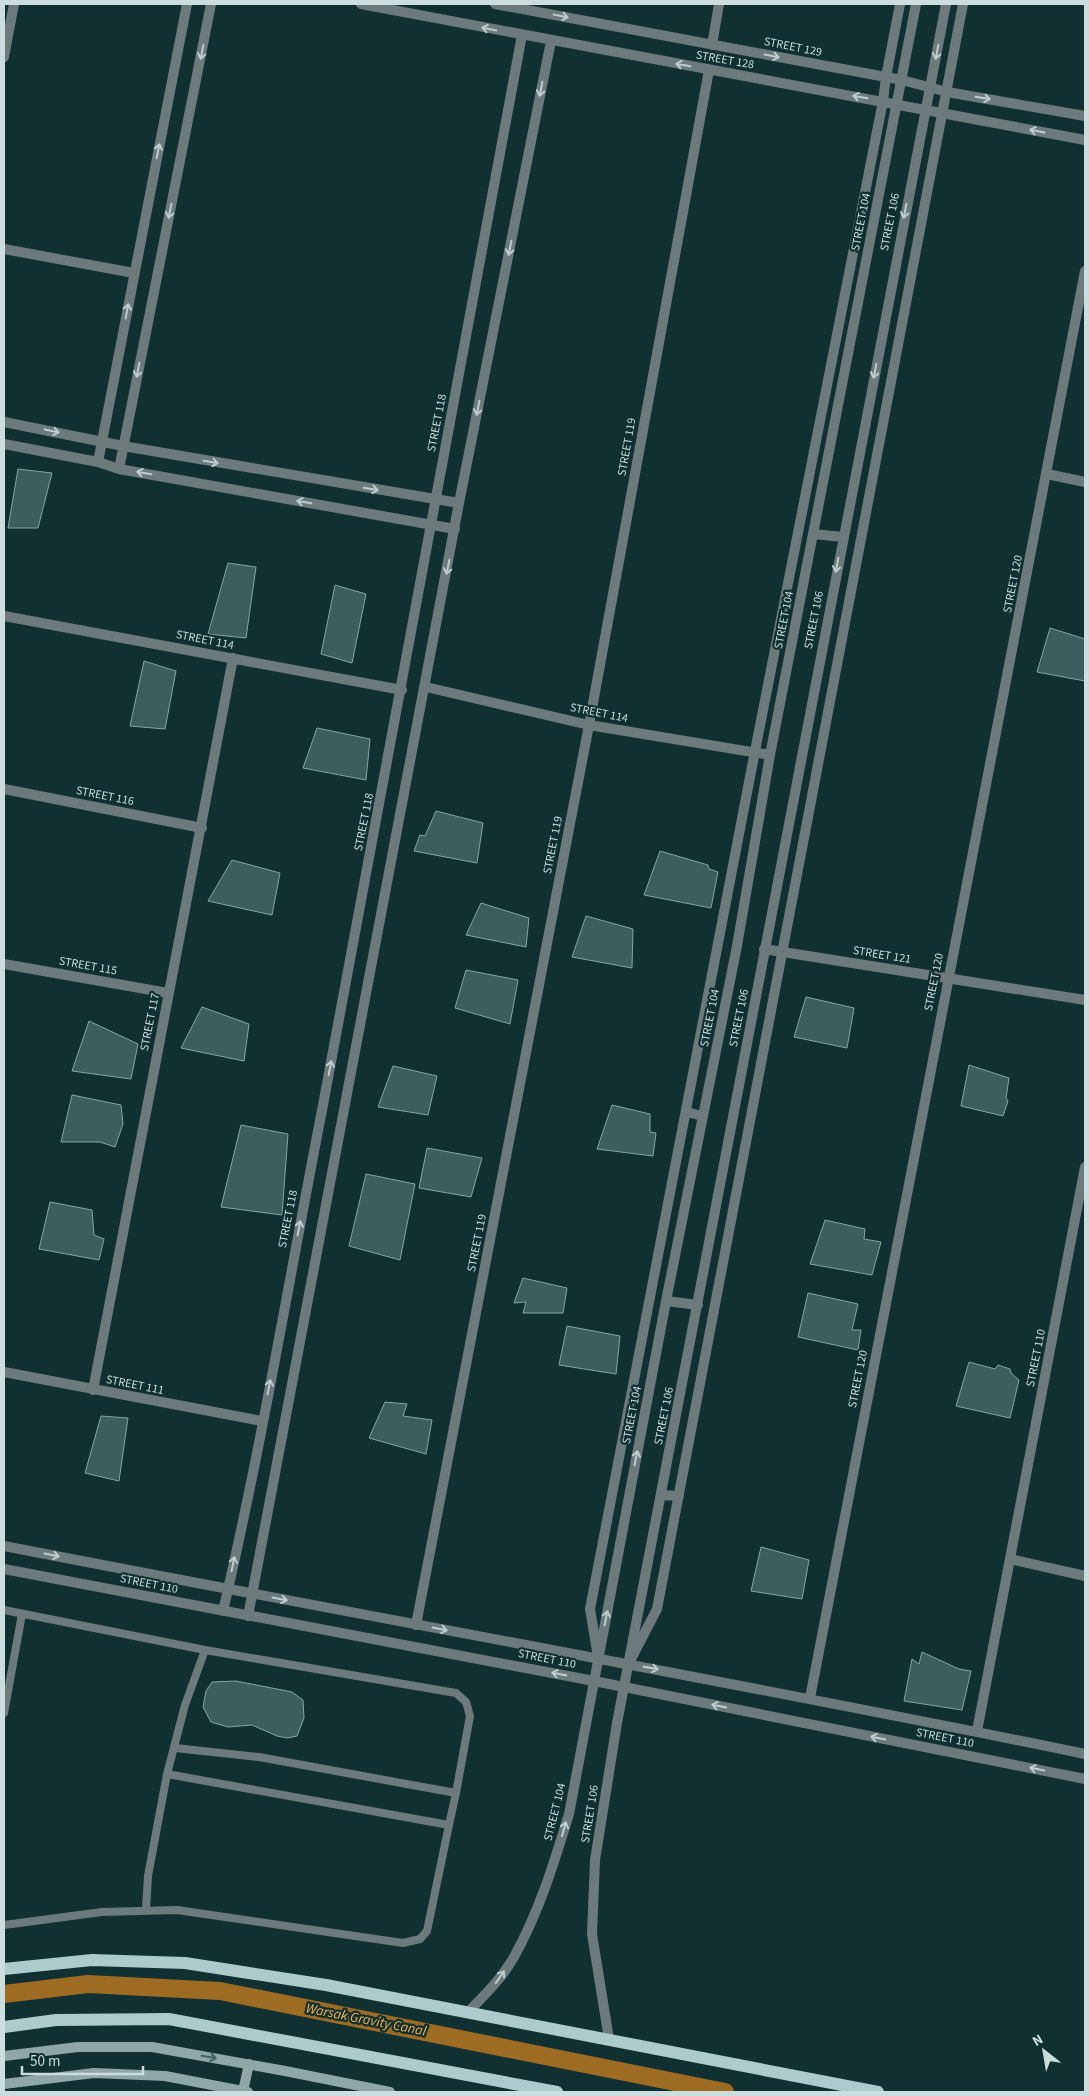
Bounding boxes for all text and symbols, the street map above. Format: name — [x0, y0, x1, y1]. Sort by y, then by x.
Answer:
one-way arrow — [552, 12, 568, 21]
one-way arrow — [482, 24, 498, 33]
street label: STREET 129 — [763, 33, 824, 61]
one-way arrow — [196, 43, 206, 59]
one-way arrow — [932, 43, 941, 59]
street label: STREET 128 — [695, 47, 755, 73]
one-way arrow — [763, 52, 779, 61]
one-way arrow — [676, 60, 692, 70]
one-way arrow — [536, 80, 545, 96]
one-way arrow — [853, 92, 869, 102]
one-way arrow — [974, 94, 990, 104]
one-way arrow — [1030, 125, 1046, 135]
one-way arrow — [154, 144, 163, 160]
street label: STREET 104 — [847, 191, 875, 252]
street label: STREET 106 — [876, 191, 904, 252]
one-way arrow — [164, 203, 174, 219]
one-way arrow — [900, 203, 909, 219]
one-way arrow — [504, 240, 514, 256]
one-way arrow — [122, 303, 132, 319]
one-way arrow — [133, 362, 142, 378]
one-way arrow — [869, 362, 879, 378]
street label: STREET 118 — [423, 392, 451, 453]
one-way arrow — [473, 399, 482, 415]
street label: STREET 119 — [614, 417, 640, 477]
one-way arrow — [43, 427, 59, 437]
one-way arrow — [203, 457, 219, 467]
one-way arrow — [136, 468, 152, 478]
one-way arrow — [363, 485, 379, 495]
one-way arrow — [296, 496, 312, 506]
street label: STREET 120 — [999, 553, 1027, 614]
one-way arrow — [832, 556, 842, 572]
one-way arrow — [443, 559, 452, 575]
street label: STREET 104 — [770, 589, 798, 650]
street label: STREET 106 — [800, 589, 828, 650]
street label: STREET 114 — [175, 626, 236, 654]
street label: STREET 114 — [569, 699, 630, 727]
street label: STREET 116 — [75, 782, 136, 810]
street label: STREET 118 — [350, 791, 378, 852]
street label: STREET 119 — [539, 814, 567, 875]
street label: STREET 121 — [852, 942, 912, 968]
street label: STREET 120 — [920, 951, 948, 1012]
street label: STREET 115 — [58, 953, 118, 979]
street label: STREET 104 — [696, 987, 724, 1048]
street label: STREET 106 — [725, 987, 753, 1048]
street label: STREET 117 — [136, 991, 164, 1052]
one-way arrow — [325, 1060, 335, 1076]
street label: STREET 118 — [274, 1188, 302, 1249]
street label: STREET 119 — [463, 1212, 491, 1273]
one-way arrow — [295, 1220, 305, 1236]
street label: STREET 110 — [1022, 1327, 1050, 1388]
street label: STREET 120 — [844, 1348, 872, 1409]
street label: STREET 111 — [105, 1371, 166, 1399]
one-way arrow — [264, 1380, 274, 1396]
street label: STREET 104 — [618, 1384, 646, 1445]
street label: STREET 106 — [650, 1385, 678, 1446]
one-way arrow — [632, 1451, 642, 1467]
one-way arrow — [43, 1551, 59, 1561]
one-way arrow — [229, 1556, 239, 1572]
street label: STREET 110 — [119, 1570, 180, 1598]
one-way arrow — [271, 1595, 287, 1605]
one-way arrow — [602, 1610, 611, 1626]
one-way arrow — [431, 1625, 447, 1635]
street label: STREET 110 — [517, 1645, 578, 1673]
one-way arrow — [643, 1664, 659, 1674]
one-way arrow — [552, 1669, 568, 1679]
one-way arrow — [711, 1701, 727, 1711]
street label: STREET 110 — [915, 1724, 976, 1752]
one-way arrow — [870, 1732, 886, 1742]
one-way arrow — [1030, 1764, 1046, 1773]
street label: STREET 104 — [540, 1781, 570, 1843]
street label: STREET 106 — [577, 1784, 603, 1844]
one-way arrow — [560, 1821, 570, 1837]
one-way arrow — [495, 1970, 505, 1984]
water label: Warsak Gravity Canal — [304, 1999, 428, 2042]
north arrow — [1019, 2026, 1069, 2076]
text: N — [1029, 2030, 1047, 2052]
scale bar — [22, 2044, 144, 2076]
text: 50 m — [30, 2051, 60, 2072]
one-way arrow — [200, 2053, 216, 2063]

